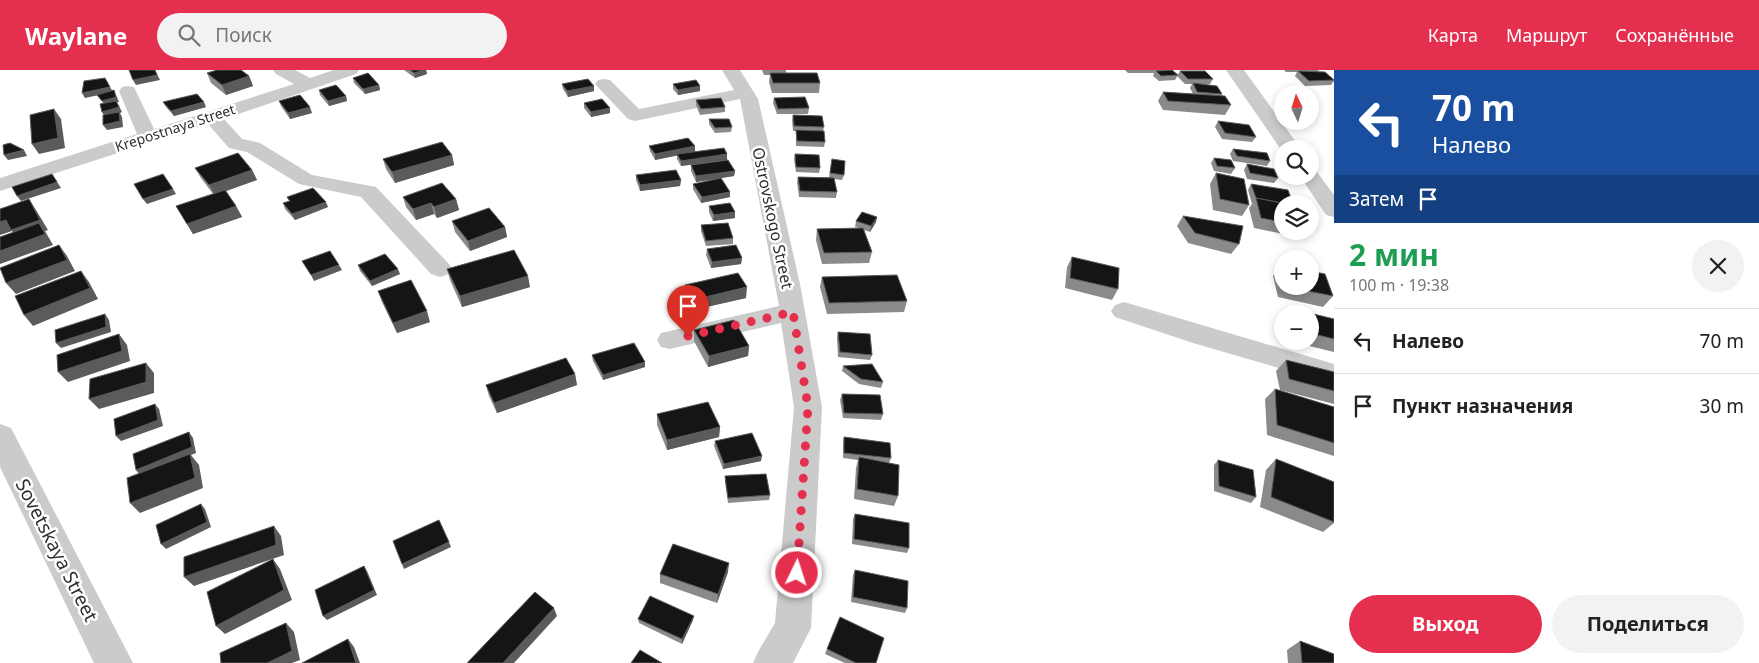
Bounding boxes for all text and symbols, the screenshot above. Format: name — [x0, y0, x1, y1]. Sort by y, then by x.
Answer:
search box — [157, 13, 507, 58]
text: Waylane — [25, 19, 127, 52]
icon: search — [175, 21, 203, 49]
text: Поиск — [215, 22, 272, 48]
text: Карта — [1428, 23, 1478, 47]
text: Маршрут — [1506, 23, 1587, 47]
text: Сохранённые — [1615, 23, 1734, 47]
text: 70 m — [1432, 84, 1515, 131]
north arrow — [1274, 85, 1319, 130]
map controls — [1274, 85, 1319, 350]
icon: left — [1349, 90, 1414, 155]
street label: Krepostnaya Street — [112, 99, 237, 156]
text: Налево — [1432, 129, 1511, 159]
button: search — [1274, 140, 1319, 185]
street label: Ostrovskogo Street — [747, 145, 799, 291]
icon: arrive — [1414, 185, 1442, 213]
text: Затем — [1349, 186, 1404, 212]
button: layers — [1274, 195, 1319, 240]
text: 2 мин — [1349, 234, 1439, 275]
button: close — [1692, 240, 1744, 292]
button: + — [1274, 250, 1319, 295]
text: 100 m · 19:38 — [1349, 274, 1449, 296]
pin — [667, 285, 709, 336]
icon: arrive — [674, 292, 702, 320]
button: − — [1274, 305, 1319, 350]
icon: left — [1349, 327, 1377, 355]
text: Налево — [1392, 328, 1464, 354]
text: 70 m — [1700, 328, 1744, 354]
icon: arrive — [1349, 392, 1377, 420]
text: Пункт назначения — [1392, 393, 1573, 419]
text: 30 m — [1700, 393, 1744, 419]
street label: Sovetskaya Street — [10, 474, 104, 626]
position arrow — [770, 546, 822, 598]
button: Выход — [1349, 595, 1542, 653]
button: Поделиться — [1552, 595, 1744, 653]

